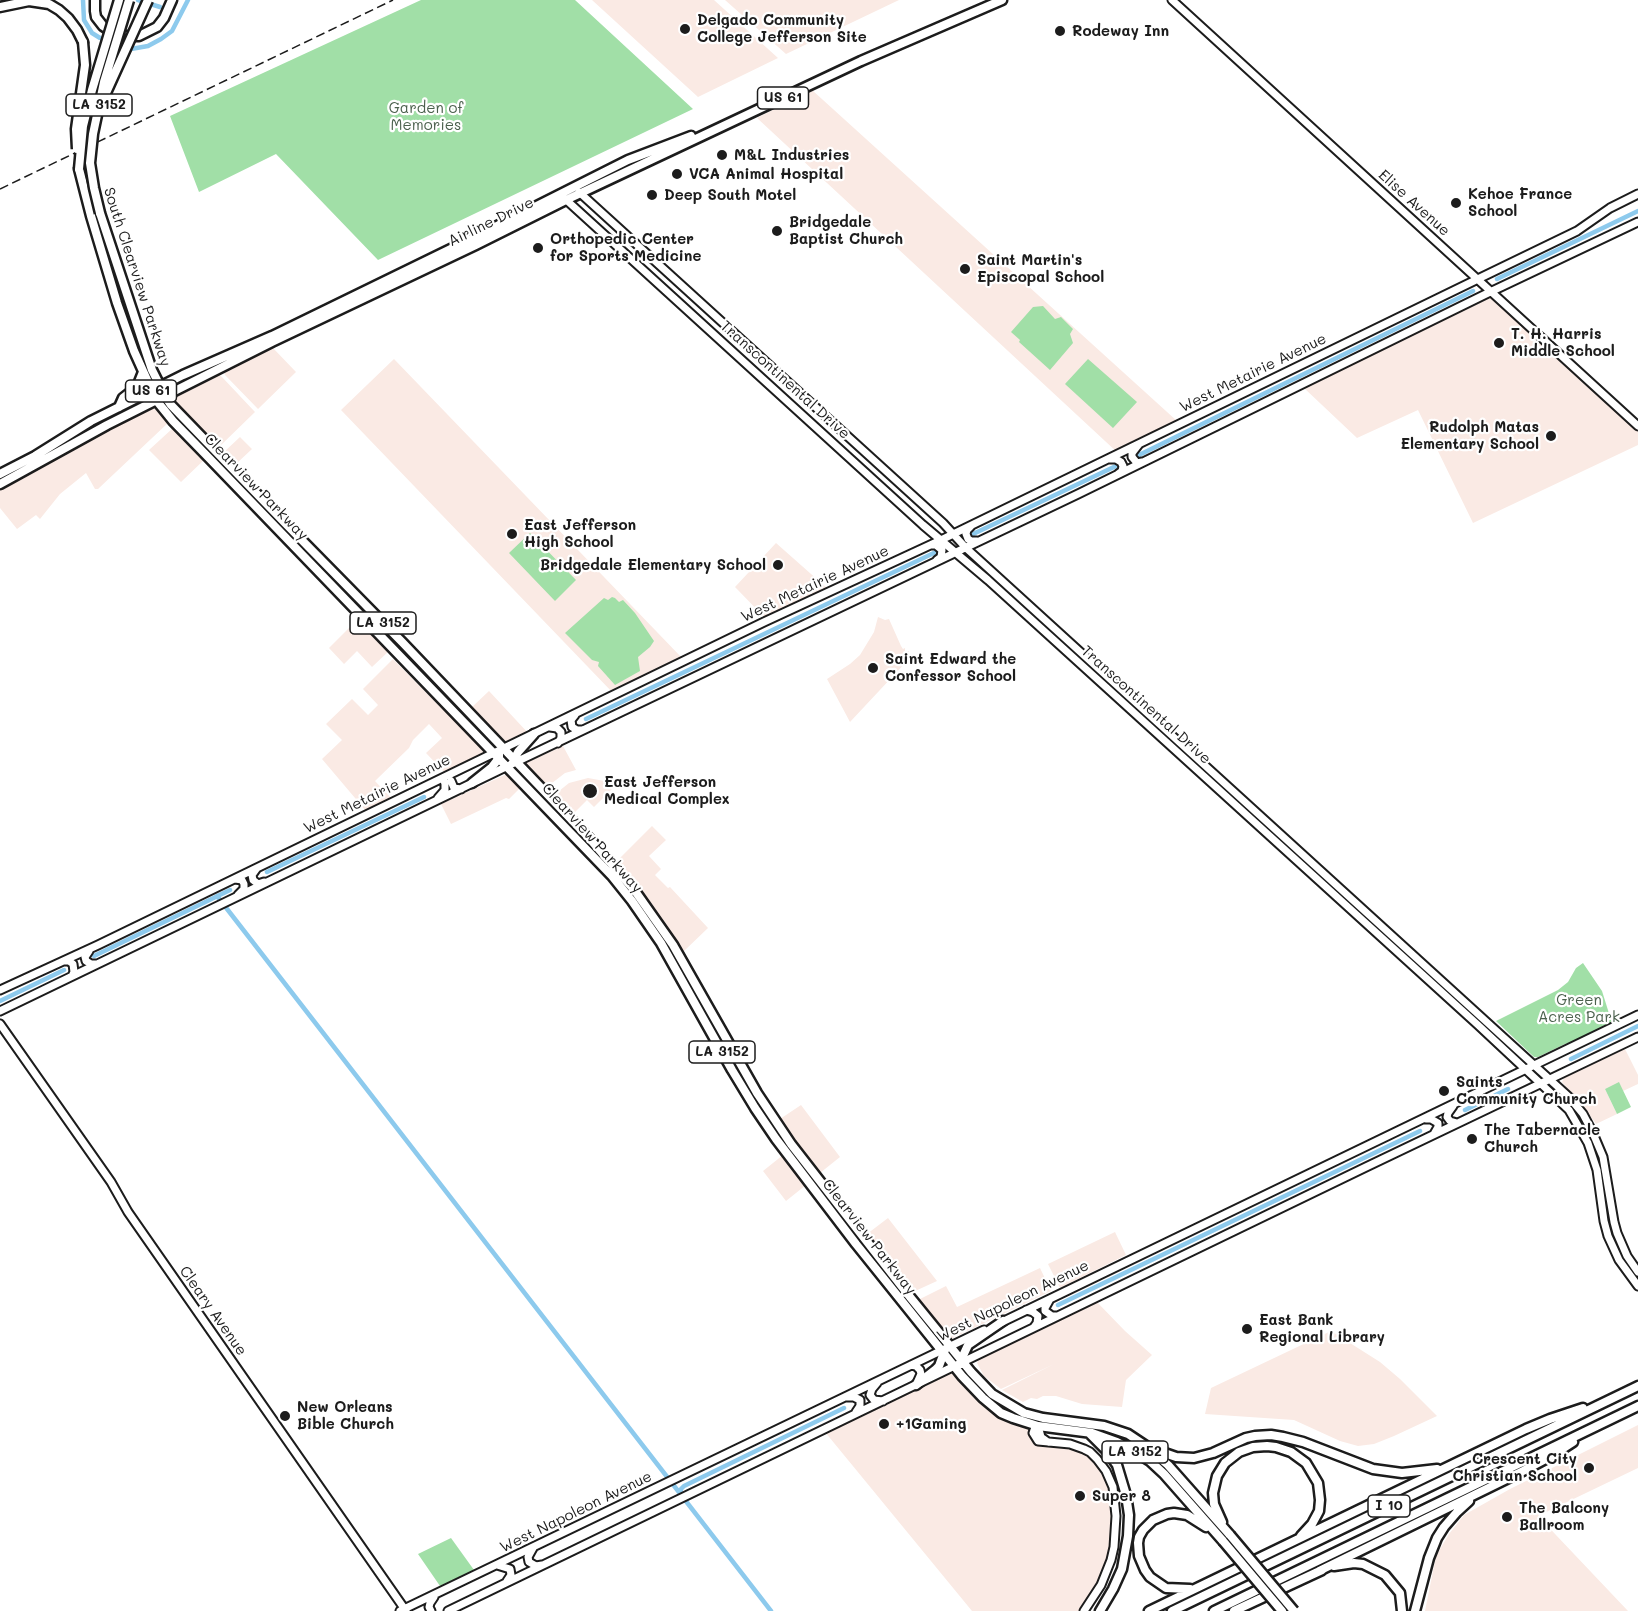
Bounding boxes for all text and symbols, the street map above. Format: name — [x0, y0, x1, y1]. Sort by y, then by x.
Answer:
place label: Delgado Community College Jefferson Site — [697, 11, 867, 46]
marker: Delgado Community College Jefferson Site — [678, 22, 692, 36]
place label: Rodeway Inn — [1072, 22, 1169, 40]
marker: Rodeway Inn — [1053, 24, 1067, 38]
road number: US 61 — [758, 87, 808, 109]
road number: LA 3152 — [66, 94, 132, 116]
park label: Garden of Memories — [389, 99, 463, 134]
place label: M&L Industries — [734, 146, 849, 164]
marker: M&L Industries — [715, 148, 729, 162]
place label: VCA Animal Hospital — [689, 165, 843, 183]
street label: Elise Avenue — [1374, 166, 1454, 240]
marker: VCA Animal Hospital — [670, 167, 684, 181]
street label: South Clearview Parkway — [100, 185, 174, 369]
place label: Kehoe France School — [1468, 185, 1572, 220]
place label: Deep South Motel — [664, 186, 796, 204]
marker: Deep South Motel — [645, 188, 659, 202]
street label: Airline Drive — [445, 194, 537, 250]
marker: Kehoe France School — [1449, 196, 1463, 210]
place label: Bridgedale Baptist Church — [789, 213, 903, 248]
marker: Bridgedale Baptist Church — [770, 224, 784, 238]
place label: Orthopedic Center for Sports Medicine — [550, 230, 701, 265]
marker: Orthopedic Center for Sports Medicine — [531, 241, 545, 255]
place label: Saint Martin's Episcopal School — [977, 251, 1104, 286]
marker: Saint Martin's Episcopal School — [958, 262, 972, 276]
street label: Transcontinental Drive — [717, 317, 853, 443]
place label: T. H. Harris Middle School — [1511, 325, 1615, 360]
street label: West Metairie Avenue — [1177, 330, 1329, 416]
marker: T. H. Harris Middle School — [1492, 336, 1506, 350]
road number: US 61 — [126, 380, 176, 402]
place label: Rudolph Matas Elementary School — [1400, 418, 1539, 453]
marker: Rudolph Matas Elementary School — [1544, 429, 1558, 443]
street label: Clearview Parkway — [200, 430, 312, 544]
place label: East Jefferson High School — [524, 516, 636, 551]
marker: East Jefferson High School — [505, 527, 519, 541]
street label: West Metairie Avenue — [738, 542, 892, 626]
place label: Bridgedale Elementary School — [540, 556, 766, 574]
marker: Bridgedale Elementary School — [771, 558, 785, 572]
road number: LA 3152 — [350, 612, 416, 634]
street label: Transcontinental Drive — [1078, 642, 1214, 768]
place label: Saint Edward the Confessor School — [885, 650, 1016, 685]
marker: Saint Edward the Confessor School — [866, 661, 880, 675]
street label: West Metairie Avenue — [301, 751, 453, 837]
place label: East Jefferson Medical Complex — [604, 773, 730, 808]
street label: Clearview Parkway — [538, 779, 646, 897]
marker: East Jefferson Medical Complex — [581, 782, 599, 800]
park label: Green Acres Park — [1538, 991, 1620, 1026]
road number: LA 3152 — [689, 1041, 755, 1063]
place label: Saints Community Church — [1456, 1073, 1596, 1108]
marker: Saints Community Church — [1437, 1084, 1451, 1098]
place label: The Tabernacle Church — [1484, 1121, 1600, 1156]
marker: The Tabernacle Church — [1465, 1132, 1479, 1146]
street label: Clearview Parkway — [818, 1176, 920, 1298]
street label: West Napoleon Avenue — [934, 1256, 1092, 1346]
street label: Cleary Avenue — [175, 1263, 251, 1359]
place label: East Bank Regional Library — [1259, 1311, 1385, 1346]
marker: East Bank Regional Library — [1240, 1322, 1254, 1336]
place label: New Orleans Bible Church — [297, 1398, 394, 1433]
marker: New Orleans Bible Church — [278, 1409, 292, 1423]
place label: +1Gaming — [896, 1415, 966, 1433]
marker: +1Gaming — [877, 1417, 891, 1431]
road number: LA 3152 — [1102, 1441, 1168, 1463]
place label: Crescent City Christian School — [1452, 1450, 1577, 1485]
marker: Crescent City Christian School — [1582, 1461, 1596, 1475]
street label: West Napoleon Avenue — [497, 1467, 655, 1557]
place label: Super 8 — [1092, 1487, 1151, 1505]
marker: Super 8 — [1073, 1489, 1087, 1503]
road number: I 10 — [1368, 1495, 1410, 1517]
place label: The Balcony Ballroom — [1519, 1499, 1609, 1534]
marker: The Balcony Ballroom — [1500, 1510, 1514, 1524]

